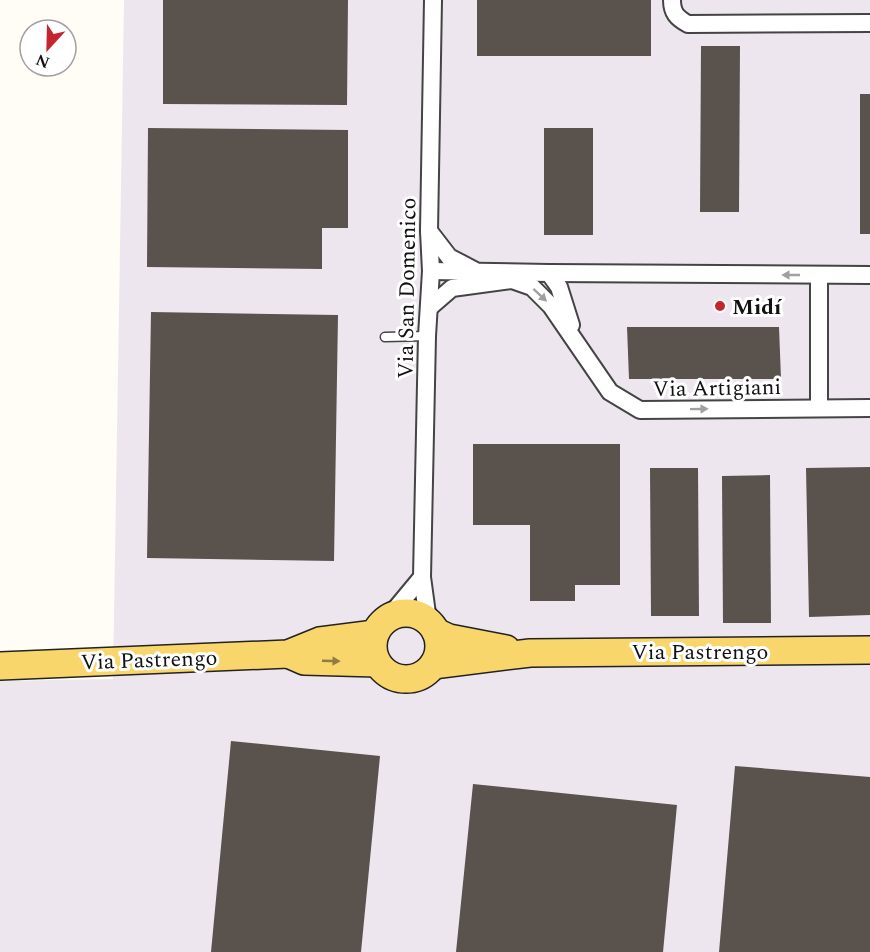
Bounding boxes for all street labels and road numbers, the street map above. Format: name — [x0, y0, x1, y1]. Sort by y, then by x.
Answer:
street label: Via San Domenico — [389, 197, 426, 379]
street label: Via Artigiani — [652, 371, 782, 406]
street label: Via Pastrengo — [632, 636, 768, 669]
street label: Via Pastrengo — [80, 642, 218, 679]

